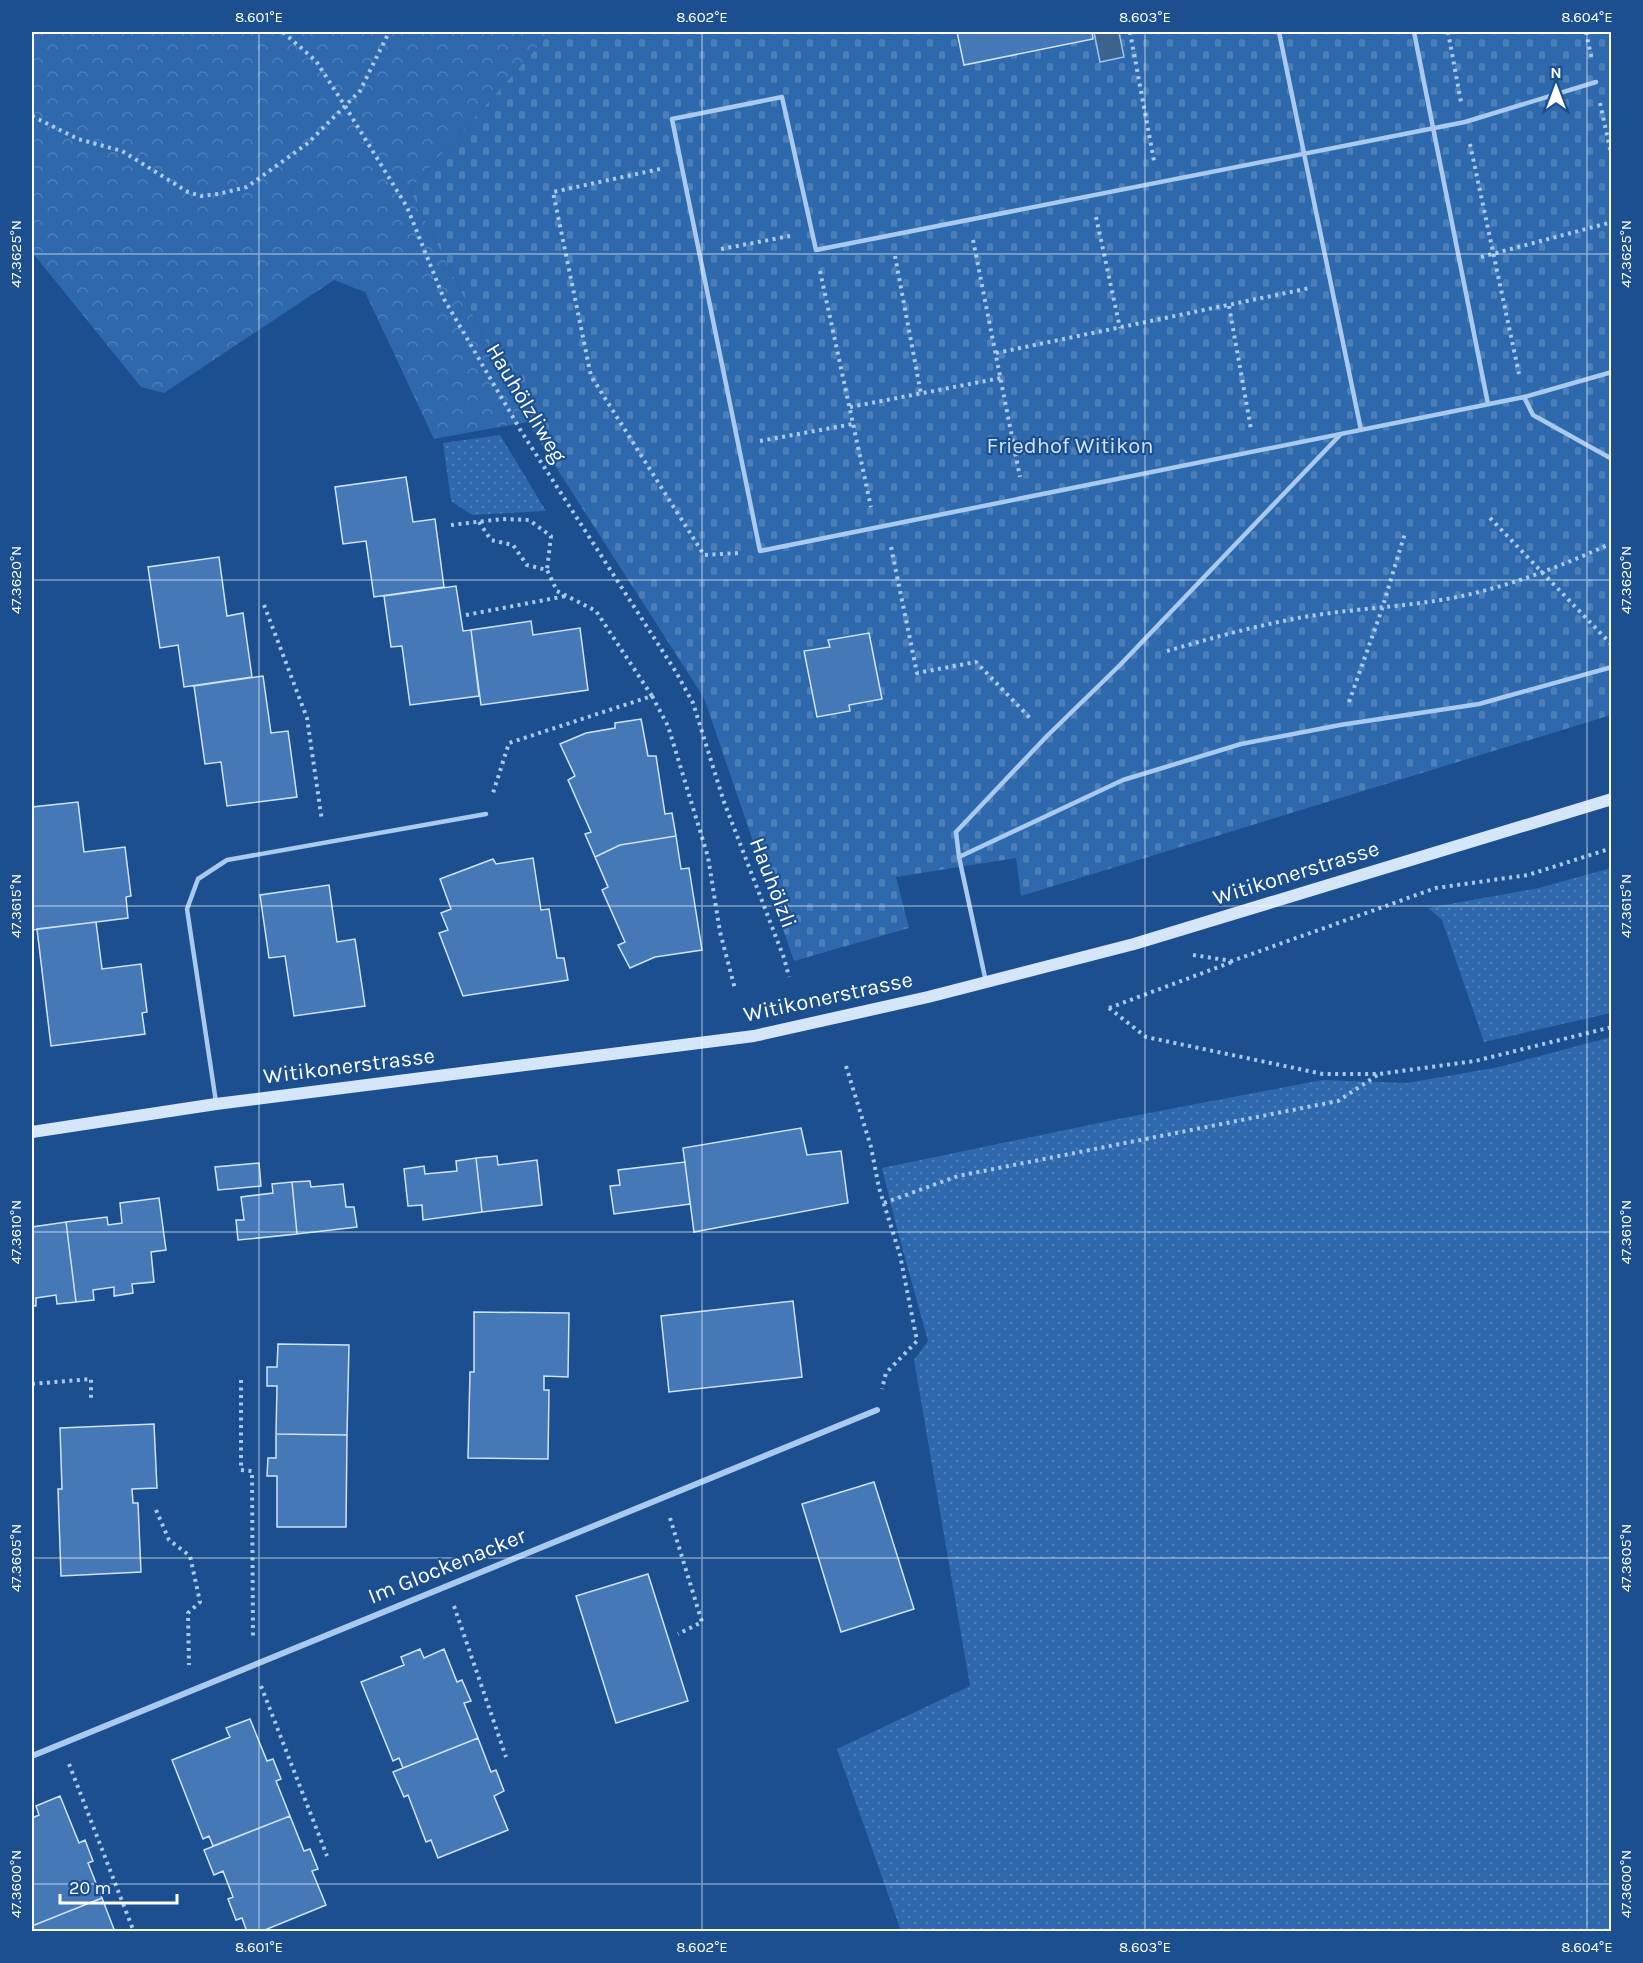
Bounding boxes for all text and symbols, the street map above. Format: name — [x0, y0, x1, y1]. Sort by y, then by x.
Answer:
text: 8.601°E — [235, 8, 283, 26]
text: 8.602°E — [676, 8, 728, 26]
text: 8.603°E — [1119, 8, 1171, 26]
text: 8.604°E — [1561, 8, 1613, 26]
north arrow — [1526, 57, 1586, 117]
text: N — [1550, 63, 1562, 82]
text: 47.3625°N — [7, 220, 25, 288]
text: 47.3625°N — [1617, 220, 1635, 288]
street label: Hauhölzliweg — [480, 339, 572, 468]
park label: Friedhof Witikon — [986, 433, 1154, 459]
text: 47.3620°N — [7, 546, 25, 614]
text: 47.3620°N — [1617, 546, 1635, 614]
street label: Hauhölzli — [744, 834, 802, 932]
street label: Witikonerstrasse — [1210, 835, 1382, 911]
text: 47.3615°N — [7, 874, 25, 938]
text: 47.3615°N — [1617, 874, 1635, 938]
street label: Witikonerstrasse — [741, 966, 915, 1028]
street label: Witikonerstrasse — [262, 1043, 436, 1089]
text: 47.3610°N — [7, 1200, 25, 1264]
text: 47.3610°N — [1617, 1200, 1635, 1264]
street label: Im Glockenacker — [364, 1523, 530, 1609]
text: 47.3605°N — [7, 1524, 25, 1592]
text: 47.3605°N — [1617, 1524, 1635, 1592]
text: 47.3600°N — [7, 1850, 25, 1918]
text: 47.3600°N — [1617, 1850, 1635, 1918]
scale bar — [60, 1867, 177, 1905]
text: 20 m — [69, 1877, 111, 1899]
text: 8.601°E — [235, 1938, 283, 1956]
text: 8.602°E — [676, 1938, 728, 1956]
text: 8.603°E — [1119, 1938, 1171, 1956]
text: 8.604°E — [1561, 1938, 1613, 1956]

